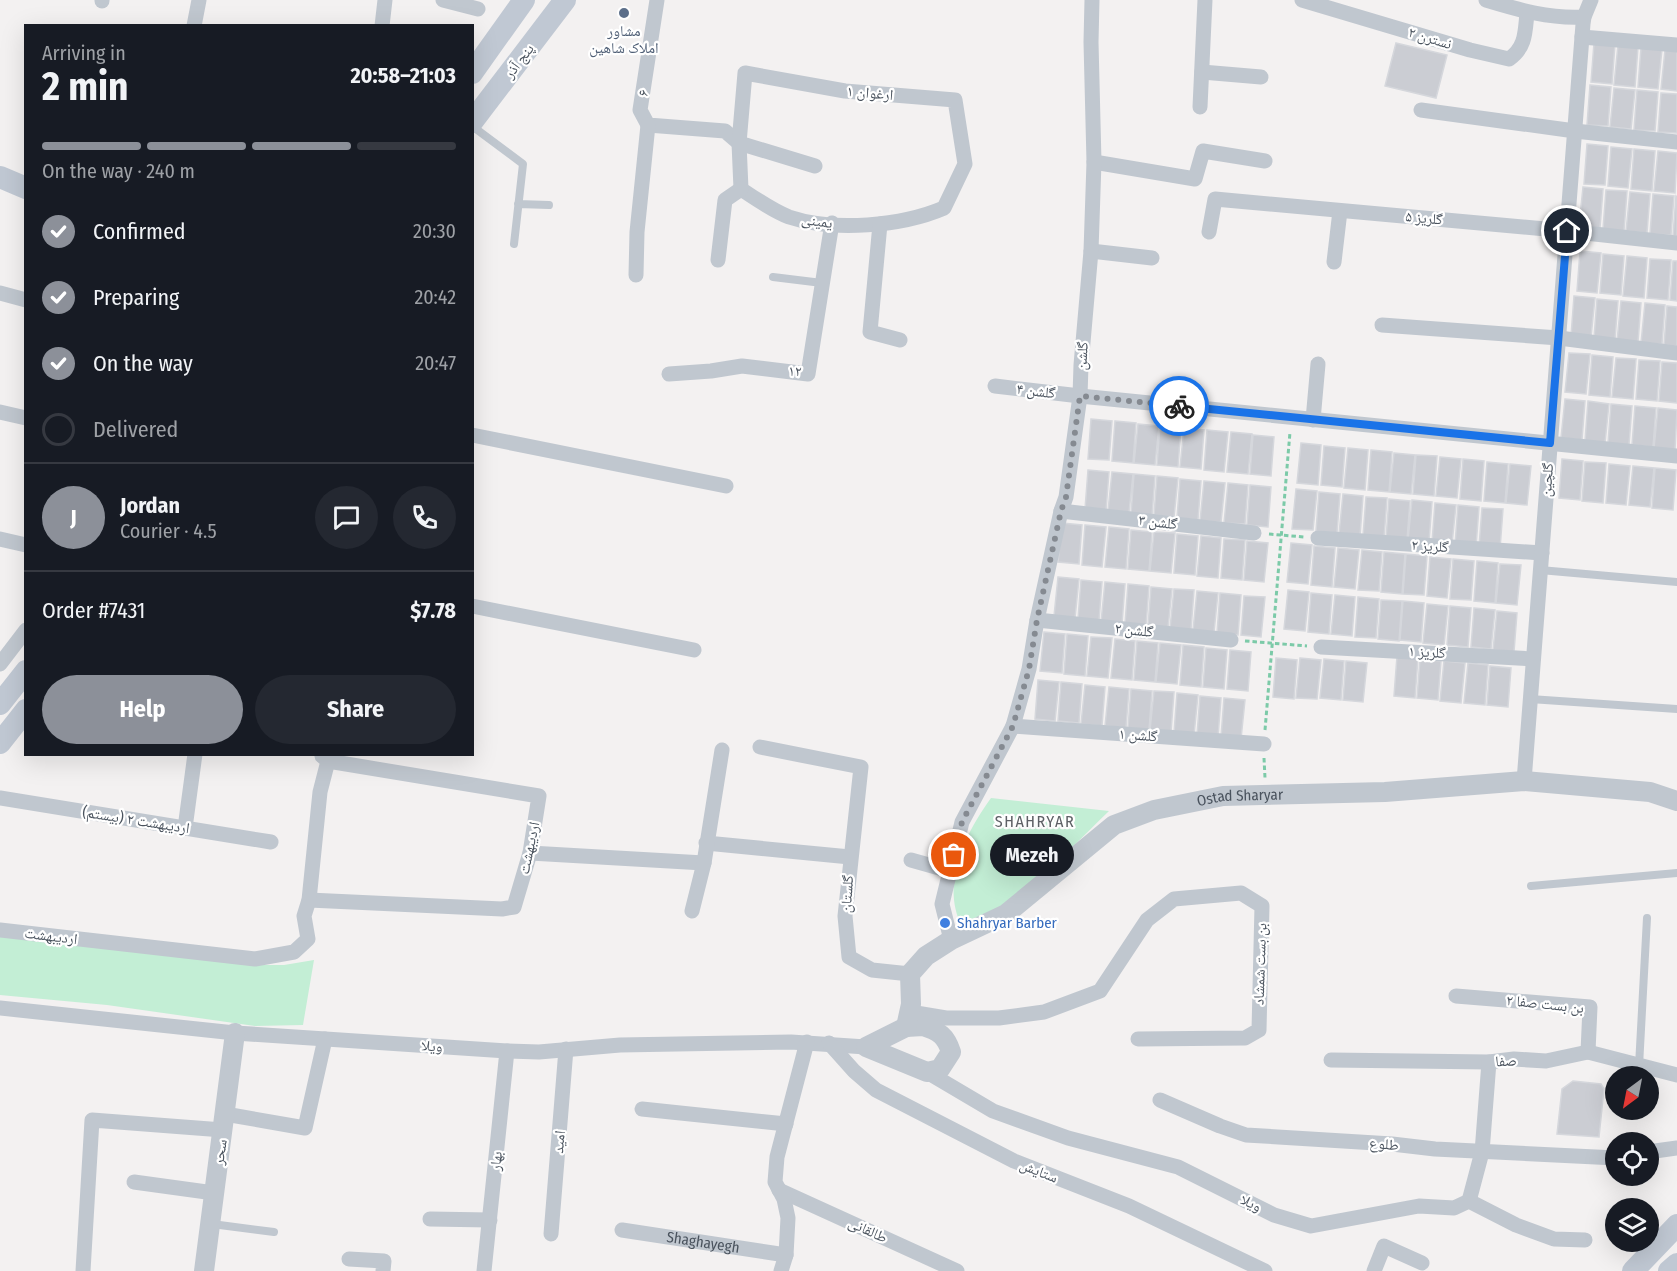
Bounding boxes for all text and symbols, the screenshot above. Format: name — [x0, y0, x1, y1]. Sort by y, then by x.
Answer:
marker: مشاور املاک شاهین — [617, 6, 631, 20]
place label: مشاور املاک شاهین — [589, 22, 659, 58]
street label: نسترن ۲ — [1406, 23, 1454, 54]
street label: پنج آذر — [500, 40, 539, 83]
text: Arriving in — [42, 41, 126, 65]
text: 20:58–21:03 — [350, 62, 456, 89]
text: 2 min — [42, 64, 128, 110]
street label: ارغوان ۱ — [846, 82, 894, 105]
street label: ۶ — [634, 88, 652, 98]
text: On the way · 240 m — [42, 159, 195, 183]
pin — [1541, 205, 1592, 256]
street label: گلریز ۵ — [1405, 207, 1444, 229]
street label: یمینی — [800, 210, 834, 233]
icon: home — [1550, 214, 1583, 247]
icon: check — [42, 215, 75, 248]
text: Confirmed — [93, 218, 186, 245]
text: 20:30 — [413, 219, 456, 243]
icon: check — [42, 281, 75, 314]
text: Preparing — [93, 284, 179, 311]
text: 20:42 — [414, 285, 456, 309]
street label: گلشن — [1072, 341, 1093, 371]
icon: check — [42, 347, 75, 380]
text: On the way — [93, 350, 193, 377]
text: 20:47 — [415, 351, 456, 375]
street label: ۱۲ — [788, 362, 802, 380]
courier — [1149, 376, 1209, 436]
street label: گلشن ۴ — [1015, 380, 1057, 403]
icon: bike — [1163, 390, 1196, 423]
text: Delivered — [93, 416, 178, 443]
street label: گلچین — [1537, 462, 1558, 498]
button: chat — [315, 486, 378, 549]
button: phone — [393, 486, 456, 549]
text: Jordan — [120, 492, 180, 519]
text: J — [70, 504, 77, 531]
street label: گلشن ۳ — [1137, 511, 1179, 534]
text: Courier · 4.5 — [120, 519, 217, 543]
street label: گلریز ۲ — [1411, 536, 1450, 556]
text: Order #7431 — [42, 597, 145, 624]
text: $7.78 — [410, 597, 456, 624]
street label: گلشن ۲ — [1114, 619, 1155, 642]
street label: گلریز ۱ — [1408, 642, 1447, 662]
button: Help — [42, 675, 243, 744]
button: Share — [255, 675, 456, 744]
street label: گلشن ۱ — [1118, 725, 1158, 746]
street label: Ostad Sharyar — [1195, 786, 1284, 810]
street label: اردیبهشت ۲ (بیستم) — [81, 803, 191, 838]
district label: SHAHRYAR — [995, 812, 1075, 831]
street label: اردیبهشت — [515, 820, 543, 876]
pin — [928, 829, 979, 880]
callout: Mezeh — [990, 834, 1074, 876]
icon: bag — [937, 838, 970, 871]
text: Mezeh — [1005, 843, 1059, 867]
street label: گلستان — [837, 874, 858, 914]
place label: Shahryar Barber — [957, 914, 1058, 932]
marker: Shahryar Barber — [938, 916, 952, 930]
street label: بن بست شمشاد — [1250, 923, 1271, 1005]
street label: اردیبهشت — [24, 924, 78, 948]
street label: بن بست صفا ۲ — [1505, 991, 1585, 1018]
street label: ویلا — [421, 1036, 443, 1056]
street label: صفا — [1495, 1051, 1517, 1071]
north arrow — [1605, 1066, 1659, 1120]
map controls — [1605, 1066, 1659, 1252]
street label: امید — [549, 1130, 569, 1154]
button: locate — [1605, 1132, 1659, 1186]
street label: طلوع — [1368, 1134, 1400, 1155]
street label: سحر — [209, 1138, 231, 1167]
street label: بهار — [486, 1150, 506, 1173]
street label: ستایش — [1017, 1155, 1061, 1188]
street label: ویلا — [1237, 1190, 1265, 1216]
button: layers — [1605, 1198, 1659, 1252]
street label: طالقانی — [845, 1213, 890, 1248]
street label: Shaghayegh — [665, 1228, 741, 1257]

